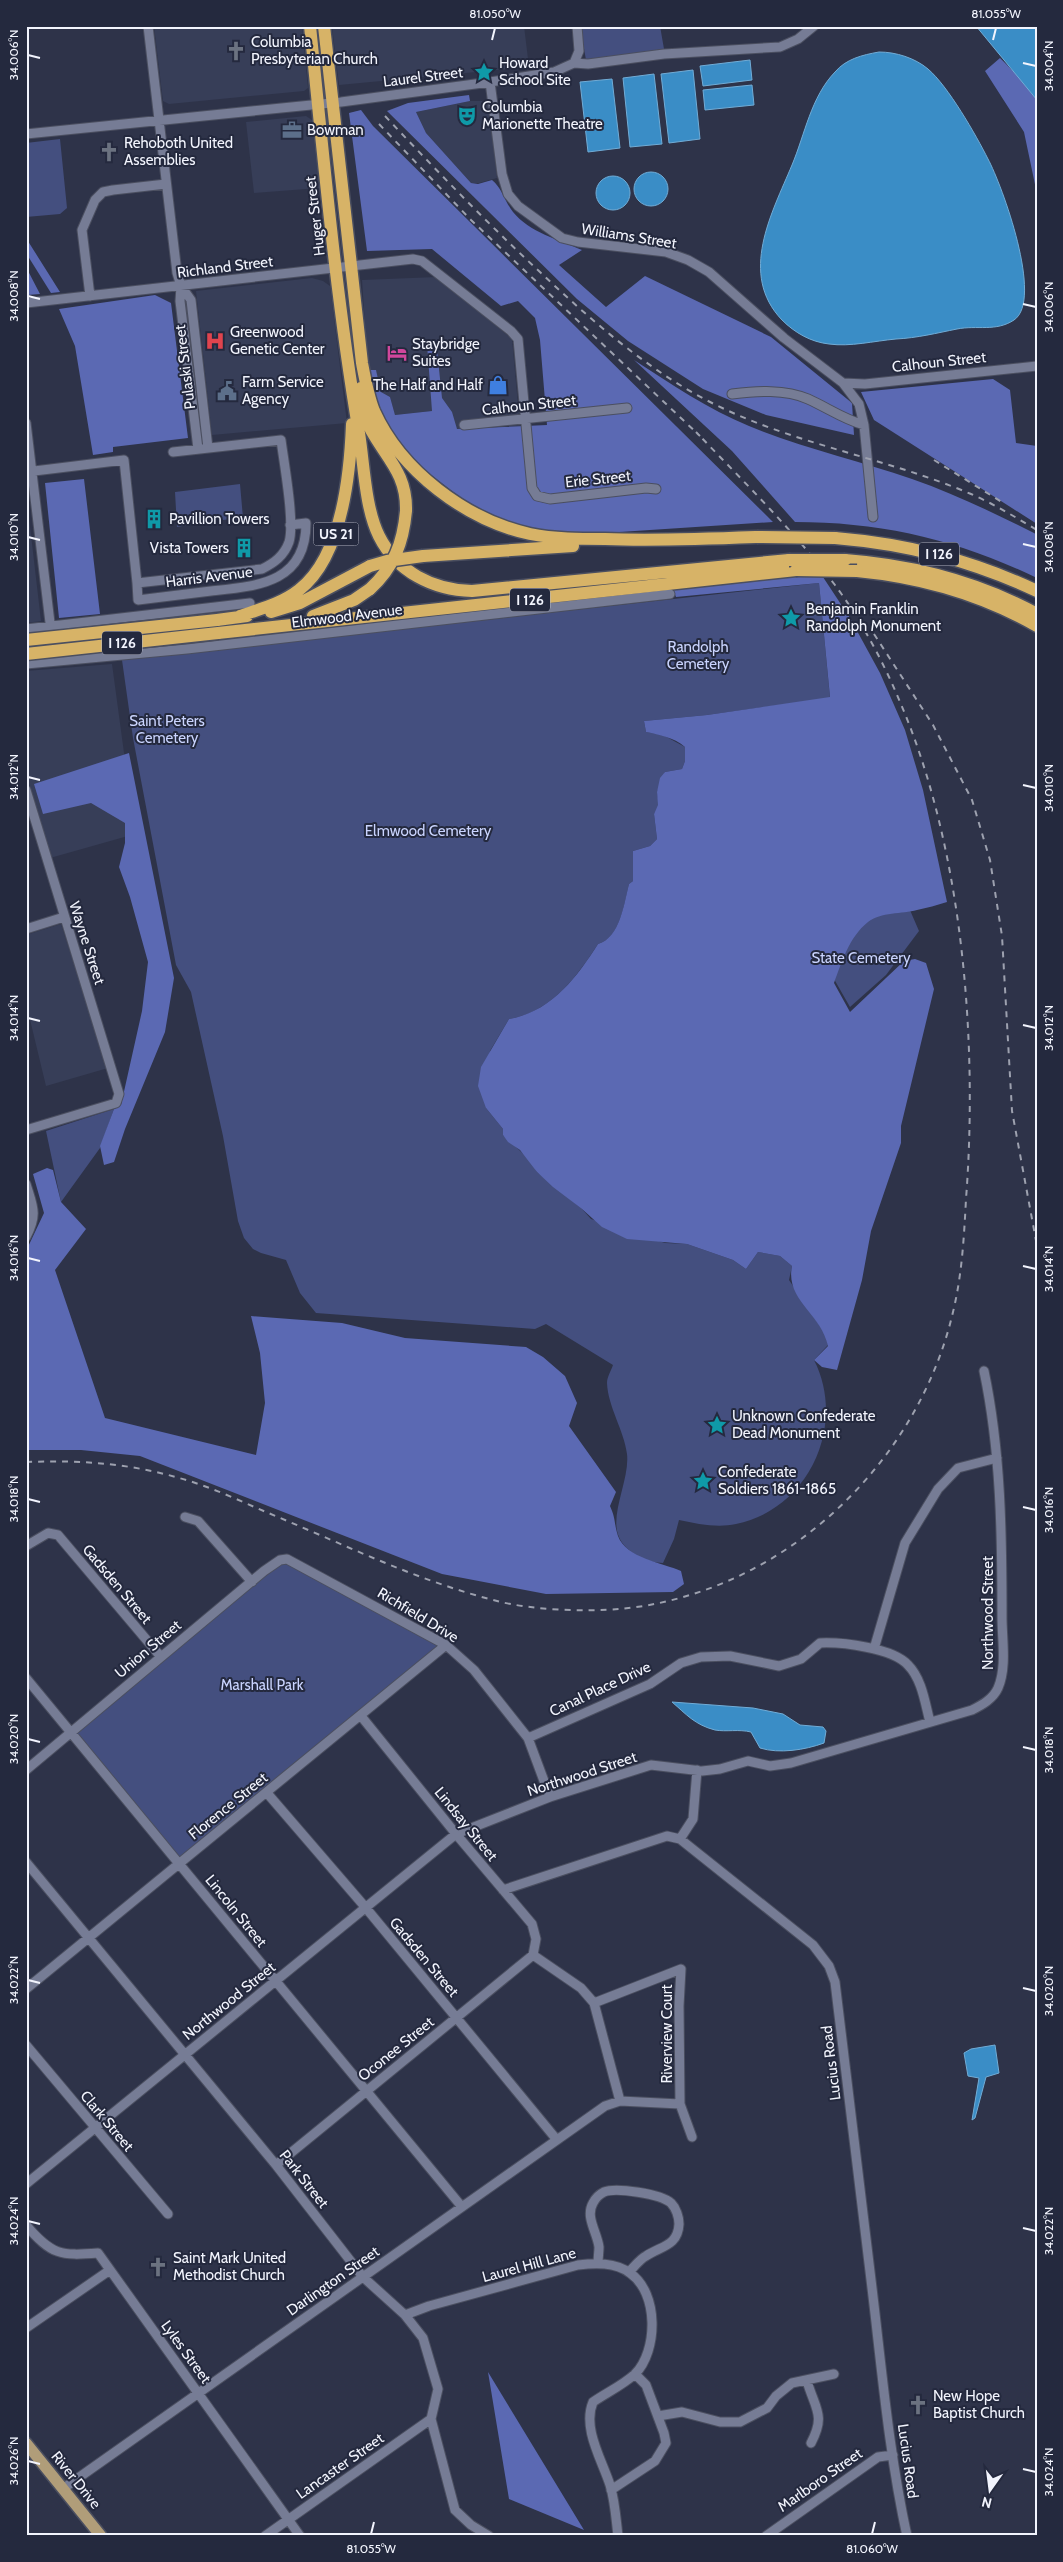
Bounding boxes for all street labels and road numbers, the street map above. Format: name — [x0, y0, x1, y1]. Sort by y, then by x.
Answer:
street label: Laurel Street — [382, 63, 464, 91]
street label: Huger Street — [301, 175, 329, 257]
street label: Williams Street — [580, 220, 678, 252]
street label: Richland Street — [176, 252, 274, 282]
street label: Pulaski Street — [171, 324, 199, 410]
street label: Calhoun Street — [891, 348, 987, 376]
street label: Calhoun Street — [481, 391, 577, 419]
street label: Erie Street — [564, 467, 632, 491]
road number: US 21 — [314, 522, 358, 546]
road number: I 126 — [919, 542, 959, 566]
street label: Harris Avenue — [165, 563, 254, 591]
road number: I 126 — [510, 588, 550, 612]
street label: Elmwood Avenue — [291, 600, 404, 632]
road number: I 126 — [102, 632, 142, 654]
street label: Wayne Street — [65, 899, 109, 987]
street label: Gadsden Street — [79, 1541, 155, 1627]
street label: Northwood Street — [979, 1556, 997, 1670]
street label: Richfield Drive — [374, 1584, 462, 1646]
street label: Union Street — [111, 1616, 185, 1682]
street label: Canal Place Drive — [547, 1658, 654, 1720]
street label: Northwood Street — [525, 1748, 639, 1800]
street label: Florence Street — [185, 1769, 271, 1843]
street label: Lindsay Street — [431, 1783, 501, 1865]
street label: Lincoln Street — [201, 1871, 271, 1951]
street label: Gadsden Street — [386, 1914, 462, 2000]
street label: Northwood Street — [179, 1958, 279, 2044]
street label: Riverview Court — [658, 1984, 676, 2084]
street label: Oconee Street — [355, 2013, 437, 2085]
street label: Lucius Road — [817, 2025, 845, 2101]
street label: Clark Street — [77, 2087, 137, 2155]
street label: Park Street — [276, 2146, 332, 2212]
street label: Darlington Street — [283, 2242, 383, 2320]
street label: Laurel Hill Lane — [480, 2244, 578, 2286]
street label: Lyles Street — [157, 2317, 215, 2387]
street label: Lucius Road — [894, 2422, 922, 2500]
street label: Lancaster Street — [293, 2429, 387, 2503]
street label: Marlboro Street — [774, 2444, 866, 2516]
street label: River Drive — [47, 2448, 105, 2513]

